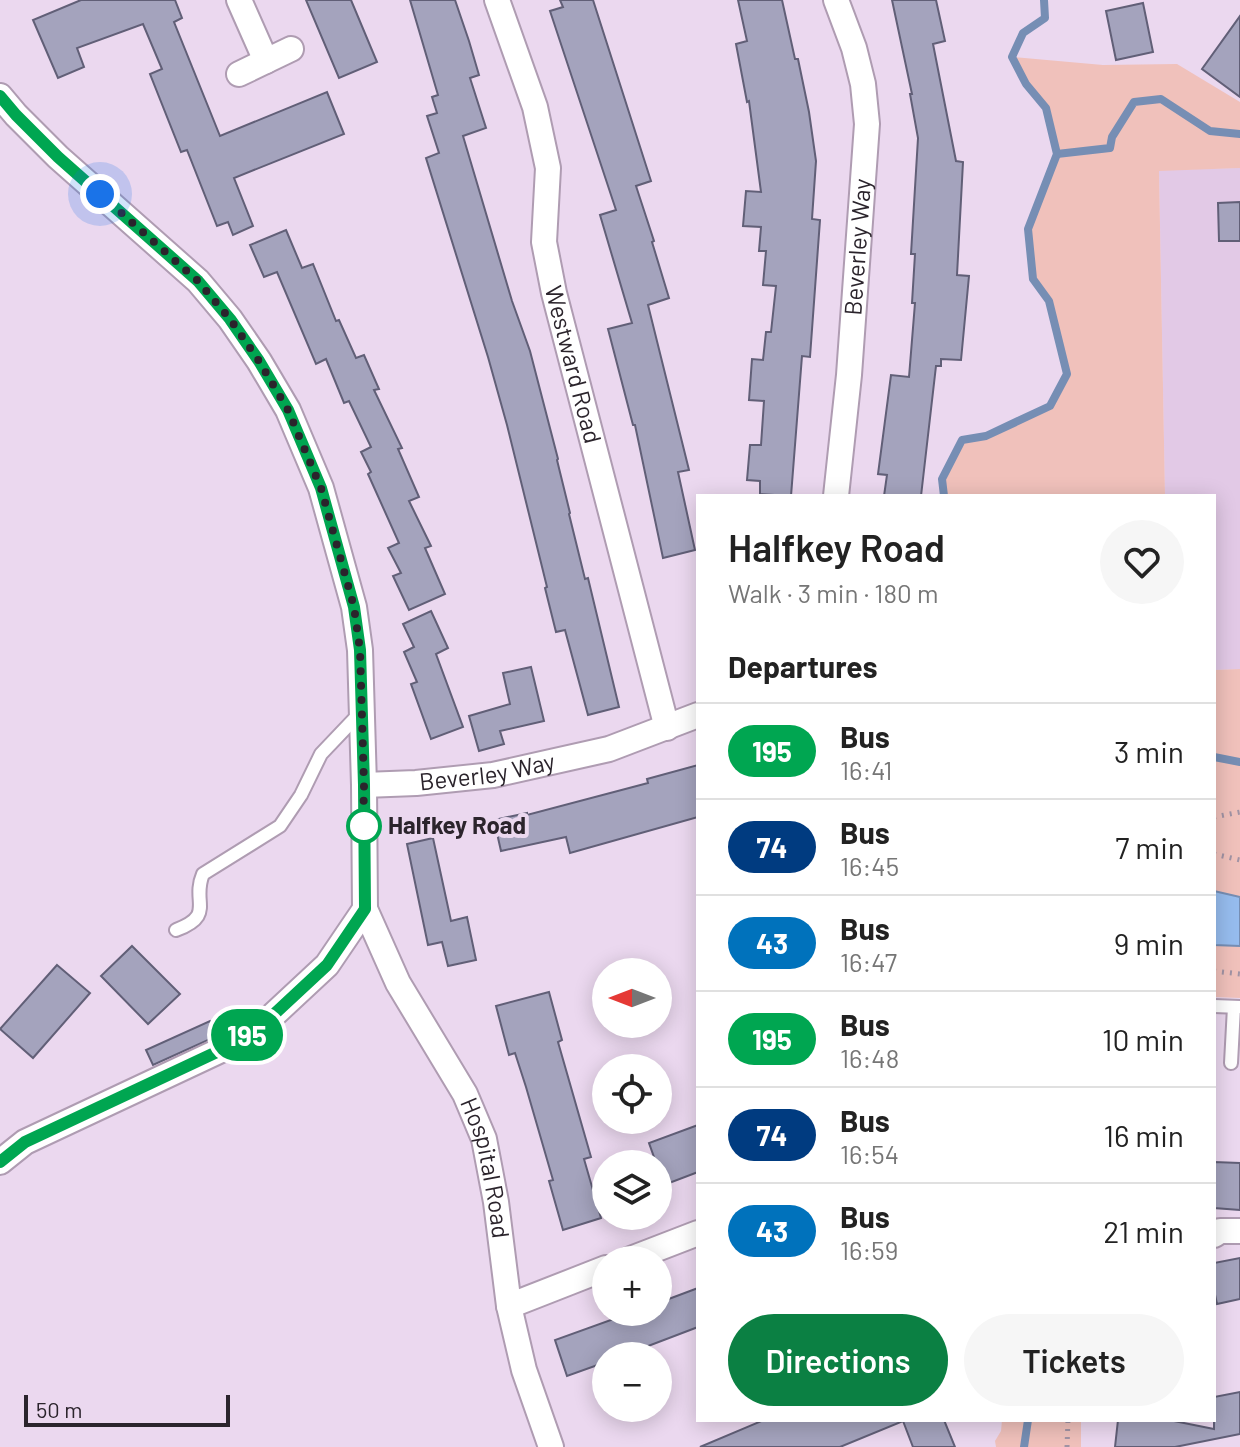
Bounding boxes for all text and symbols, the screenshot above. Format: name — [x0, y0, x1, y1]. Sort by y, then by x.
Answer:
your location — [80, 174, 120, 214]
street label: Beverley Way — [837, 177, 876, 316]
street label: Westward Road — [540, 282, 608, 446]
button: heart — [1100, 520, 1184, 604]
text: Halfkey Road — [728, 524, 945, 570]
text: Walk · 3 min · 180 m — [728, 577, 938, 608]
text: Departures — [728, 648, 878, 684]
text: Bus — [840, 718, 890, 754]
text: 3 min — [1114, 733, 1184, 769]
text: 195 — [752, 734, 792, 768]
street label: Beverley Way — [418, 746, 557, 796]
text: 16:41 — [840, 754, 892, 785]
marker: Halfkey Road — [347, 809, 381, 843]
place label: Halfkey Road — [388, 810, 526, 839]
text: Bus — [840, 814, 890, 850]
text: 7 min — [1115, 829, 1184, 865]
text: 74 — [757, 830, 787, 864]
text: 16:45 — [840, 850, 899, 881]
text: Bus — [840, 910, 890, 946]
text: 9 min — [1114, 925, 1184, 961]
text: 43 — [756, 926, 788, 960]
text: 16:47 — [840, 946, 897, 977]
north arrow — [592, 958, 672, 1038]
map controls — [592, 958, 672, 1422]
text: Bus — [840, 1006, 890, 1042]
line badge: 195 — [201, 1009, 293, 1061]
text: 195 — [227, 1018, 267, 1052]
text: 10 min — [1102, 1021, 1184, 1057]
text: 195 — [752, 1022, 792, 1056]
text: 16:48 — [840, 1042, 899, 1073]
button: locate — [592, 1054, 672, 1134]
street label: Hospital Road — [455, 1093, 516, 1240]
text: Bus — [840, 1102, 890, 1138]
text: 16 min — [1103, 1117, 1184, 1153]
text: 74 — [757, 1118, 787, 1152]
text: 16:54 — [840, 1138, 899, 1169]
button: layers — [592, 1150, 672, 1230]
text: Bus — [840, 1198, 890, 1234]
text: 21 min — [1103, 1213, 1184, 1249]
text: 43 — [756, 1214, 788, 1248]
text: 16:59 — [840, 1234, 898, 1265]
button: + — [592, 1246, 672, 1326]
button: Directions — [728, 1314, 948, 1406]
button: Tickets — [964, 1314, 1184, 1406]
button: − — [592, 1342, 672, 1422]
scale bar — [24, 1391, 230, 1427]
text: 50 m — [36, 1396, 82, 1422]

